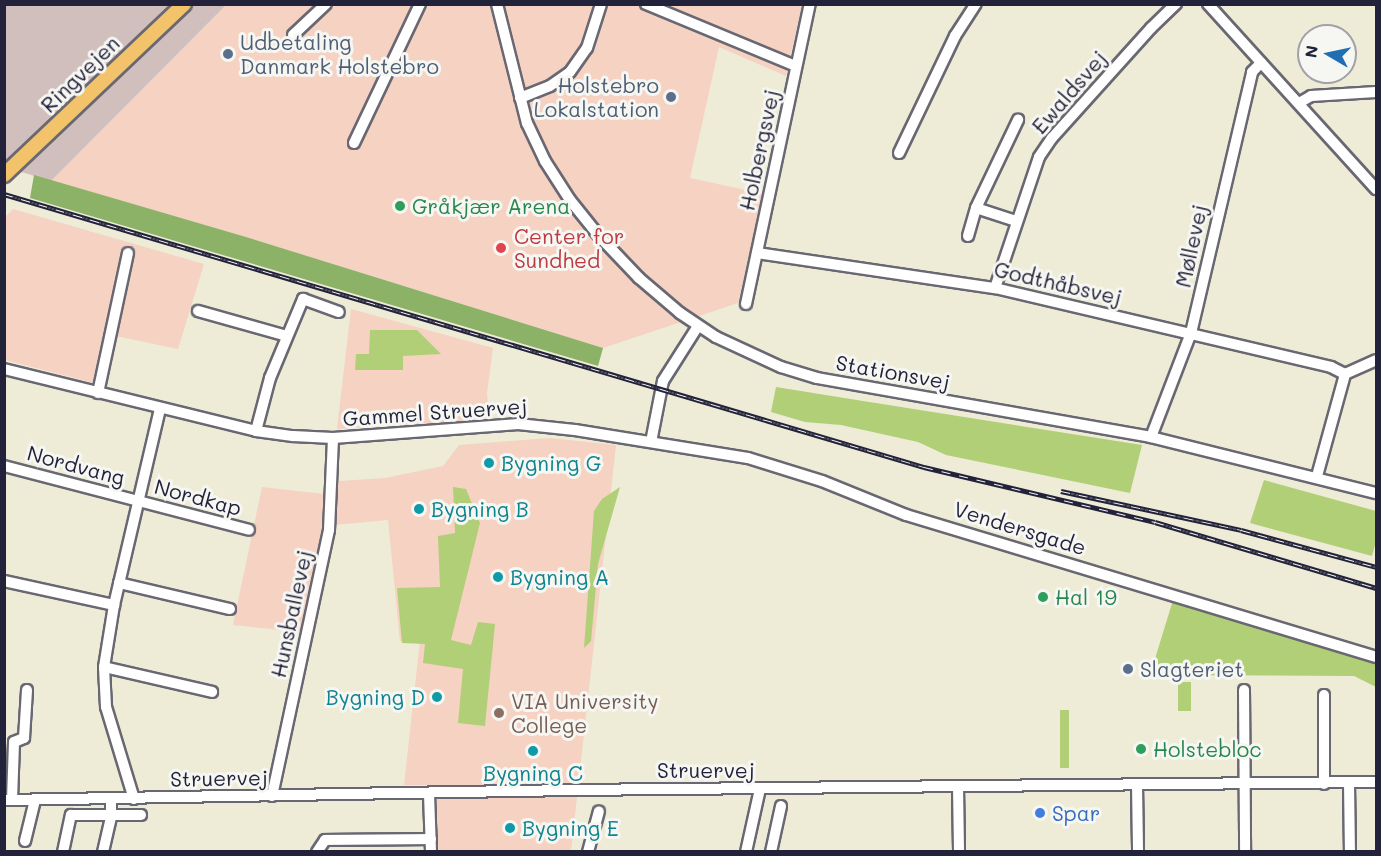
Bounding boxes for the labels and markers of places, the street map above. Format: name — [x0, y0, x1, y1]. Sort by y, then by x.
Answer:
place label: Udbetaling Danmark Holstebro — [240, 29, 439, 79]
marker: Udbetaling Danmark Holstebro — [221, 47, 235, 61]
place label: Holstebro Lokalstation — [534, 72, 659, 122]
marker: Holstebro Lokalstation — [664, 90, 678, 104]
place label: Gråkjær Arena — [412, 193, 570, 219]
marker: Gråkjær Arena — [393, 199, 407, 213]
place label: Center for Sundhed — [514, 223, 624, 273]
marker: Center for Sundhed — [492, 239, 510, 257]
place label: Bygning G — [501, 450, 601, 476]
marker: Bygning G — [482, 456, 496, 470]
place label: Bygning B — [431, 496, 529, 522]
marker: Bygning B — [412, 502, 426, 516]
place label: Bygning A — [510, 564, 609, 590]
marker: Bygning A — [491, 570, 505, 584]
place label: Hal 19 — [1055, 584, 1117, 610]
marker: Hal 19 — [1036, 590, 1050, 604]
place label: Slagteriet — [1140, 656, 1244, 682]
marker: Slagteriet — [1121, 662, 1135, 676]
place label: Bygning D — [326, 684, 425, 710]
place label: VIA University College — [511, 688, 659, 738]
marker: Bygning D — [430, 690, 444, 704]
marker: VIA University College — [492, 706, 506, 720]
place label: Holstebloc — [1153, 736, 1262, 762]
marker: Holstebloc — [1134, 742, 1148, 756]
marker: Bygning C — [526, 744, 540, 758]
place label: Bygning C — [483, 760, 583, 786]
place label: Spar — [1052, 800, 1100, 826]
marker: Spar — [1033, 806, 1047, 820]
place label: Bygning E — [522, 815, 619, 841]
marker: Bygning E — [503, 821, 517, 835]

